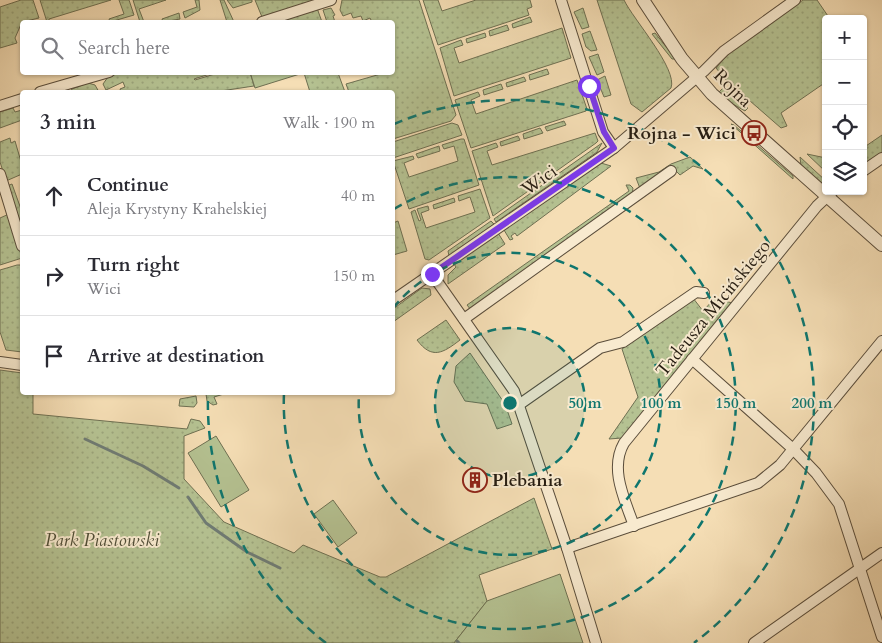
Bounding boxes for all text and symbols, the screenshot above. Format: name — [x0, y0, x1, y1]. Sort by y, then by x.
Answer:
map controls — [822, 15, 867, 195]
button: + — [822, 15, 867, 60]
search box — [20, 20, 395, 75]
icon: search — [38, 34, 66, 62]
text: Search here — [78, 35, 170, 61]
button: − — [822, 60, 867, 105]
street label: Rojna — [708, 64, 758, 113]
route start — [578, 75, 601, 98]
button: locate — [822, 105, 867, 150]
text: 3 min — [40, 108, 96, 137]
text: Walk · 190 m — [283, 112, 375, 134]
bus stop icon: Rojna - Wici — [741, 120, 767, 146]
place label: Rojna - Wici — [627, 121, 736, 146]
button: layers — [822, 150, 867, 195]
street label: Wici — [516, 159, 562, 202]
text: Continue — [87, 172, 169, 198]
icon: ahead — [40, 182, 68, 210]
text: 40 m — [341, 185, 375, 207]
text: Aleja Krystyny Krahelskiej — [87, 198, 267, 220]
street label: Tadeusza Micińskiego — [650, 234, 777, 382]
text: Turn right — [87, 252, 179, 278]
icon: right — [40, 262, 68, 290]
route end — [421, 263, 444, 286]
text: 150 m — [333, 265, 375, 287]
text: Wici — [87, 278, 121, 300]
icon: arrive — [40, 342, 68, 370]
text: Arrive at destination — [87, 343, 264, 369]
text: 50 m — [568, 393, 602, 413]
text: 100 m — [641, 393, 682, 413]
text: 150 m — [716, 393, 757, 413]
text: 200 m — [792, 393, 833, 413]
centre of rings — [501, 394, 519, 412]
building icon: Plebania — [462, 467, 488, 493]
place label: Plebania — [492, 468, 562, 493]
park label: Park Piastowski — [45, 528, 160, 553]

